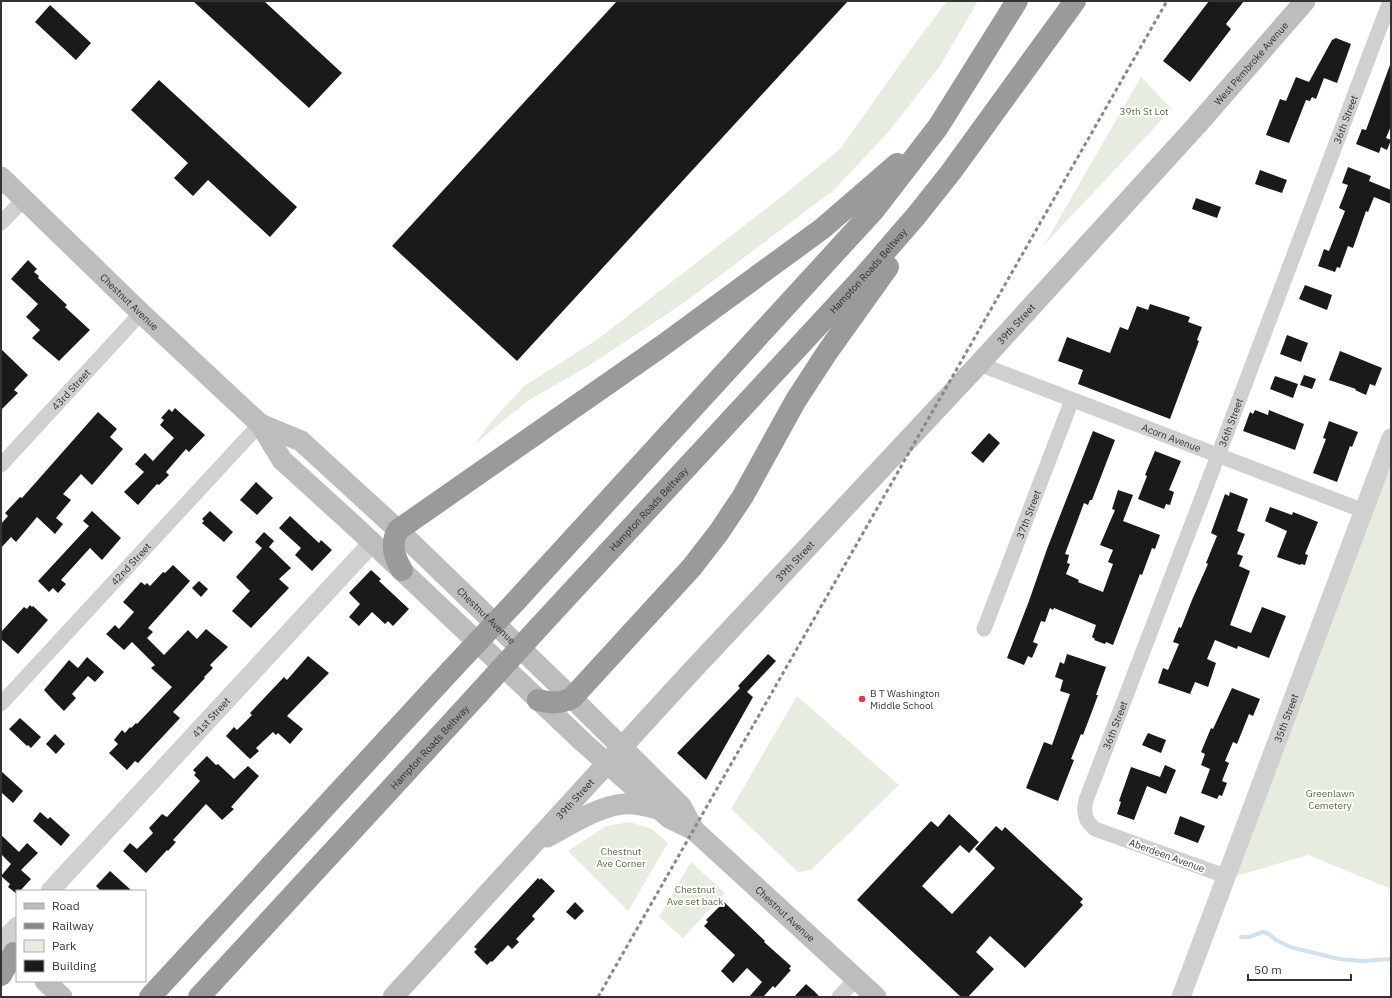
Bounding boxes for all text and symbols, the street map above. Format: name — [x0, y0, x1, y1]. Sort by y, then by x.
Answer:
street label: West Pembroke Avenue — [1211, 19, 1291, 108]
street label: 36th Street — [1331, 93, 1361, 146]
park label: 39th St Lot — [1119, 105, 1169, 118]
street label: Hampton Roads Beltway — [827, 225, 910, 316]
street label: Chestnut Avenue — [97, 271, 162, 333]
street label: 39th Street — [994, 301, 1038, 347]
street label: 43rd Street — [49, 366, 94, 413]
street label: 36th Street — [1216, 396, 1246, 449]
street label: Acorn Avenue — [1140, 421, 1203, 455]
street label: Hampton Roads Beltway — [606, 464, 691, 554]
street label: 37th Street — [1013, 488, 1044, 541]
street label: 39th Street — [773, 538, 818, 584]
street label: 42nd Street — [108, 540, 154, 588]
street label: Chestnut Avenue — [454, 585, 518, 647]
place label: B T Washington Middle School — [870, 687, 940, 712]
street label: 35th Street — [1271, 692, 1301, 744]
street label: 41st Street — [190, 694, 233, 740]
marker: B T Washington Middle School — [857, 694, 867, 704]
street label: 36th Street — [1100, 699, 1131, 751]
street label: Hampton Roads Beltway — [388, 702, 472, 792]
street label: 39th Street — [553, 775, 597, 822]
park label: Greenlawn Cemetery — [1306, 787, 1354, 812]
street label: Aberdeen Avenue — [1127, 836, 1207, 875]
park label: Chestnut Ave Corner — [596, 845, 646, 870]
park label: Chestnut Ave set back — [667, 883, 724, 908]
street label: Chestnut Avenue — [752, 884, 818, 945]
legend — [16, 890, 146, 982]
text: Road — [52, 898, 80, 913]
text: Railway — [52, 918, 94, 933]
text: Park — [52, 938, 77, 953]
scale bar — [1248, 956, 1351, 982]
text: Building — [52, 958, 97, 973]
text: 50 m — [1254, 962, 1282, 977]

